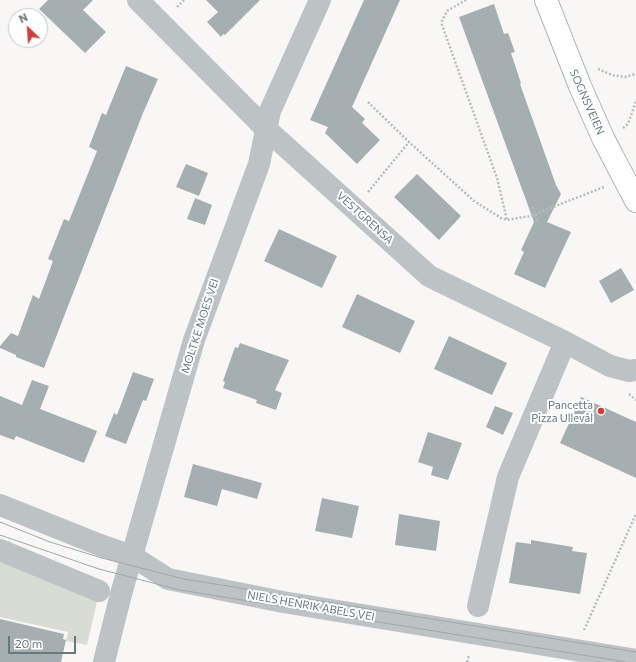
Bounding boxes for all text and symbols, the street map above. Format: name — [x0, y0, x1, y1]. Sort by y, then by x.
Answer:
north arrow — [8, 8, 48, 48]
text: N — [17, 10, 30, 25]
street label: SOGNSVEIEN — [567, 67, 607, 137]
street label: VESTGRENSA — [334, 189, 396, 247]
street label: MOLTKE MOES VEI — [178, 277, 222, 375]
place label: Pancetta Pizza Ullevål — [531, 398, 593, 424]
marker: Pancetta Pizza Ullevål — [596, 406, 606, 416]
street label: NIELS HENRIK ABELS VEI — [246, 588, 376, 624]
scale bar — [10, 628, 78, 654]
text: 20 m — [15, 636, 42, 650]

